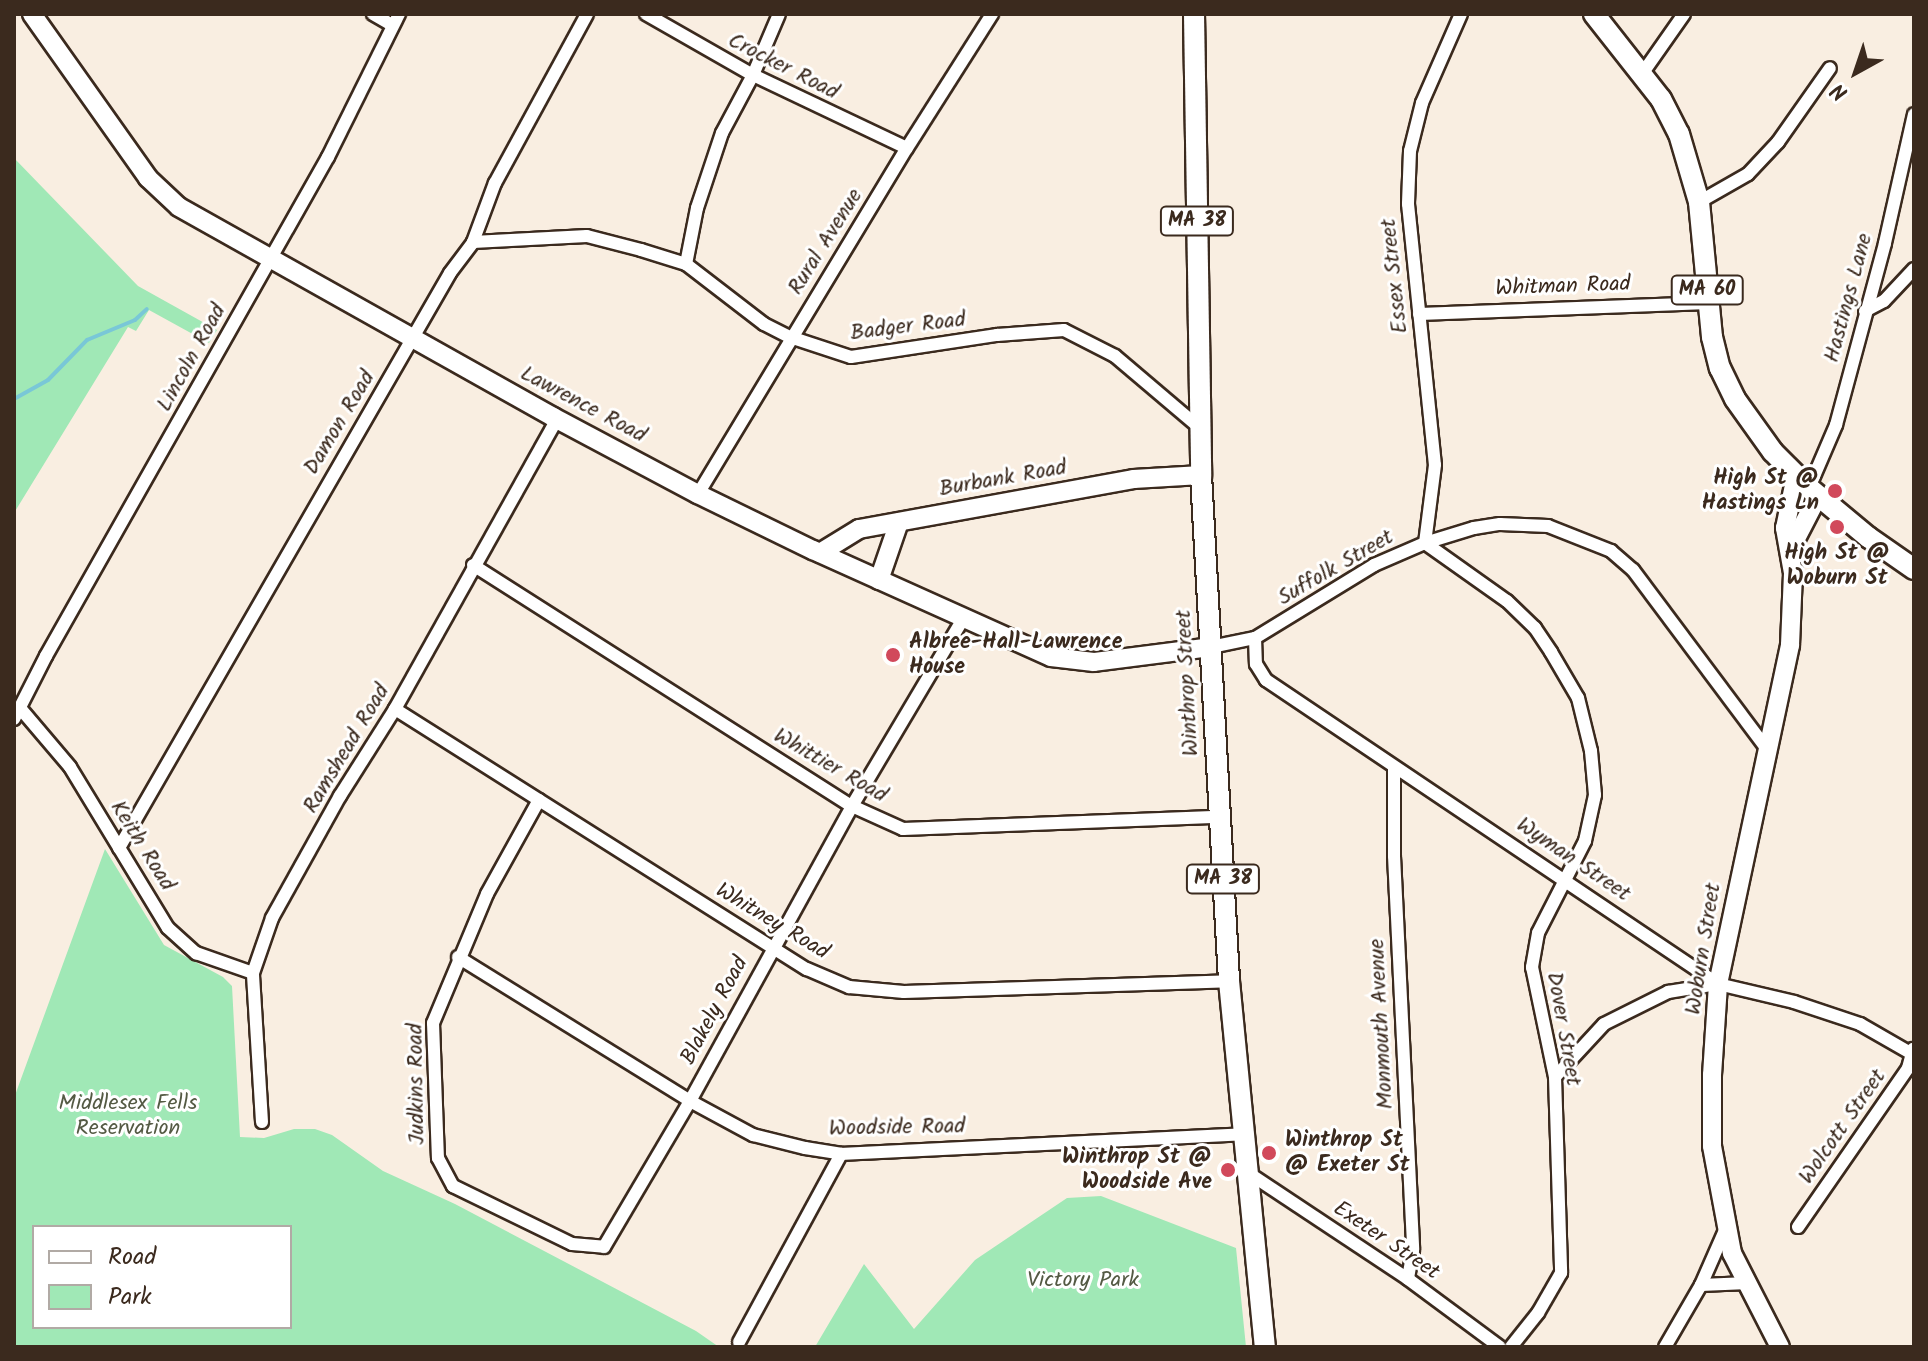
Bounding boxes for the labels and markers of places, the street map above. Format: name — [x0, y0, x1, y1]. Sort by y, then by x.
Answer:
place label: High St @ Hastings Ln — [1702, 465, 1819, 516]
marker: High St @ Hastings Ln — [1826, 482, 1844, 500]
marker: High St @ Woburn St — [1828, 518, 1846, 536]
place label: High St @ Woburn St — [1784, 540, 1890, 592]
place label: Albree-Hall-Lawrence House — [909, 629, 1122, 680]
marker: Albree-Hall-Lawrence House — [884, 646, 902, 664]
place label: Winthrop St @ Exeter St — [1285, 1127, 1410, 1178]
place label: Winthrop St @ Woodside Ave — [1062, 1144, 1212, 1196]
marker: Winthrop St @ Exeter St — [1260, 1144, 1278, 1162]
marker: Winthrop St @ Woodside Ave — [1219, 1161, 1237, 1179]

